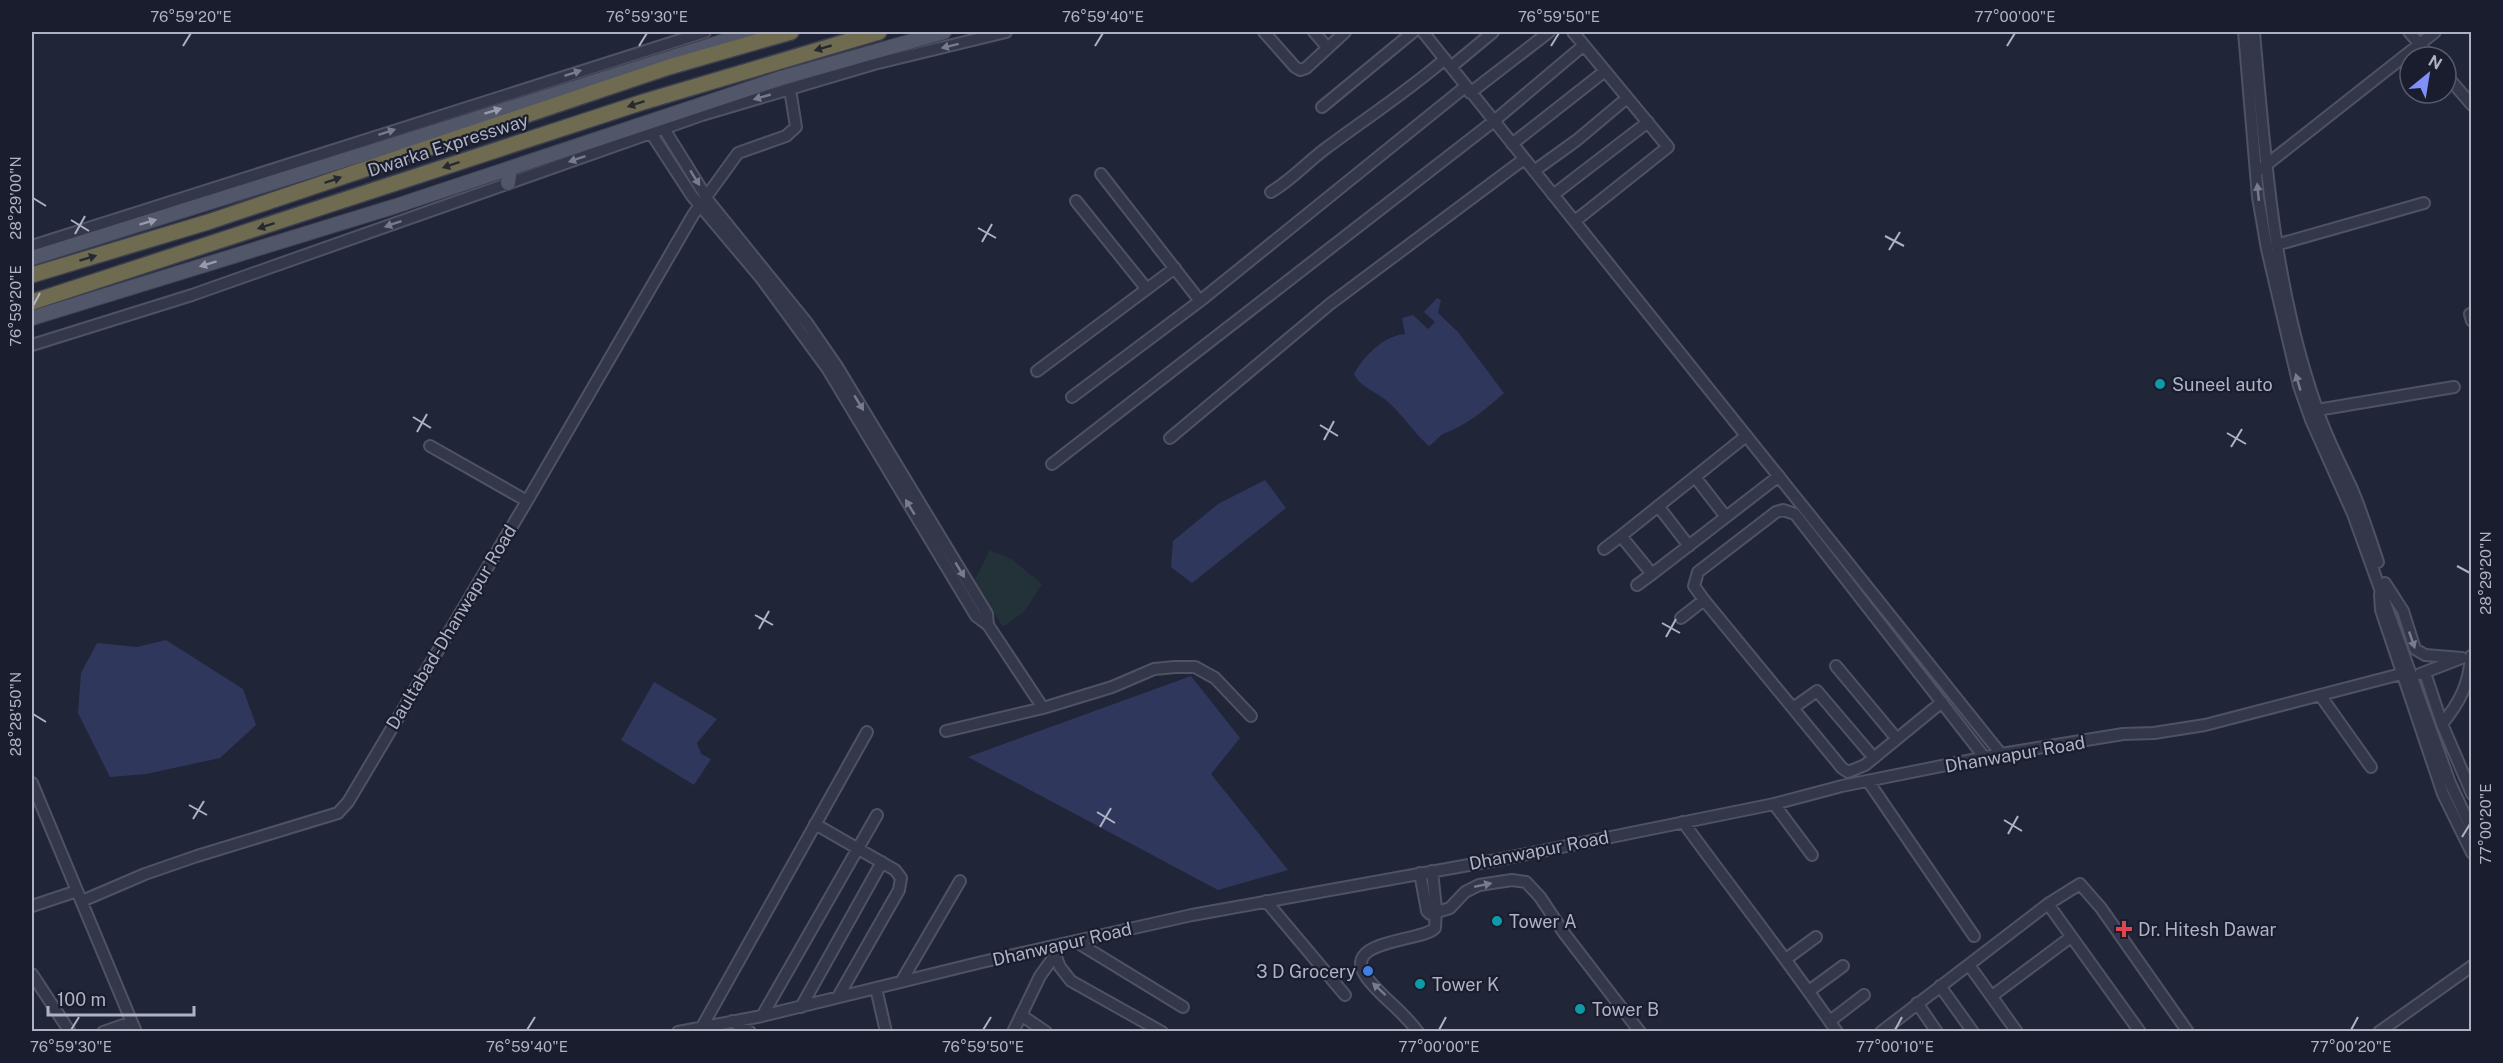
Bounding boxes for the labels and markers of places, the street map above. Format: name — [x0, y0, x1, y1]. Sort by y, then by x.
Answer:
place label: Suneel auto — [2172, 374, 2273, 395]
marker: Suneel auto — [2153, 377, 2167, 391]
place label: Tower A — [1509, 911, 1577, 932]
marker: Tower A — [1490, 914, 1504, 928]
place label: Dr. Hitesh Dawar — [2138, 919, 2276, 940]
marker: Dr. Hitesh Dawar — [2115, 920, 2133, 938]
place label: 3 D Grocery — [1256, 961, 1356, 982]
marker: 3 D Grocery — [1361, 964, 1375, 978]
place label: Tower K — [1432, 974, 1499, 995]
marker: Tower K — [1413, 977, 1427, 991]
place label: Tower B — [1592, 999, 1659, 1020]
marker: Tower B — [1573, 1002, 1587, 1016]

